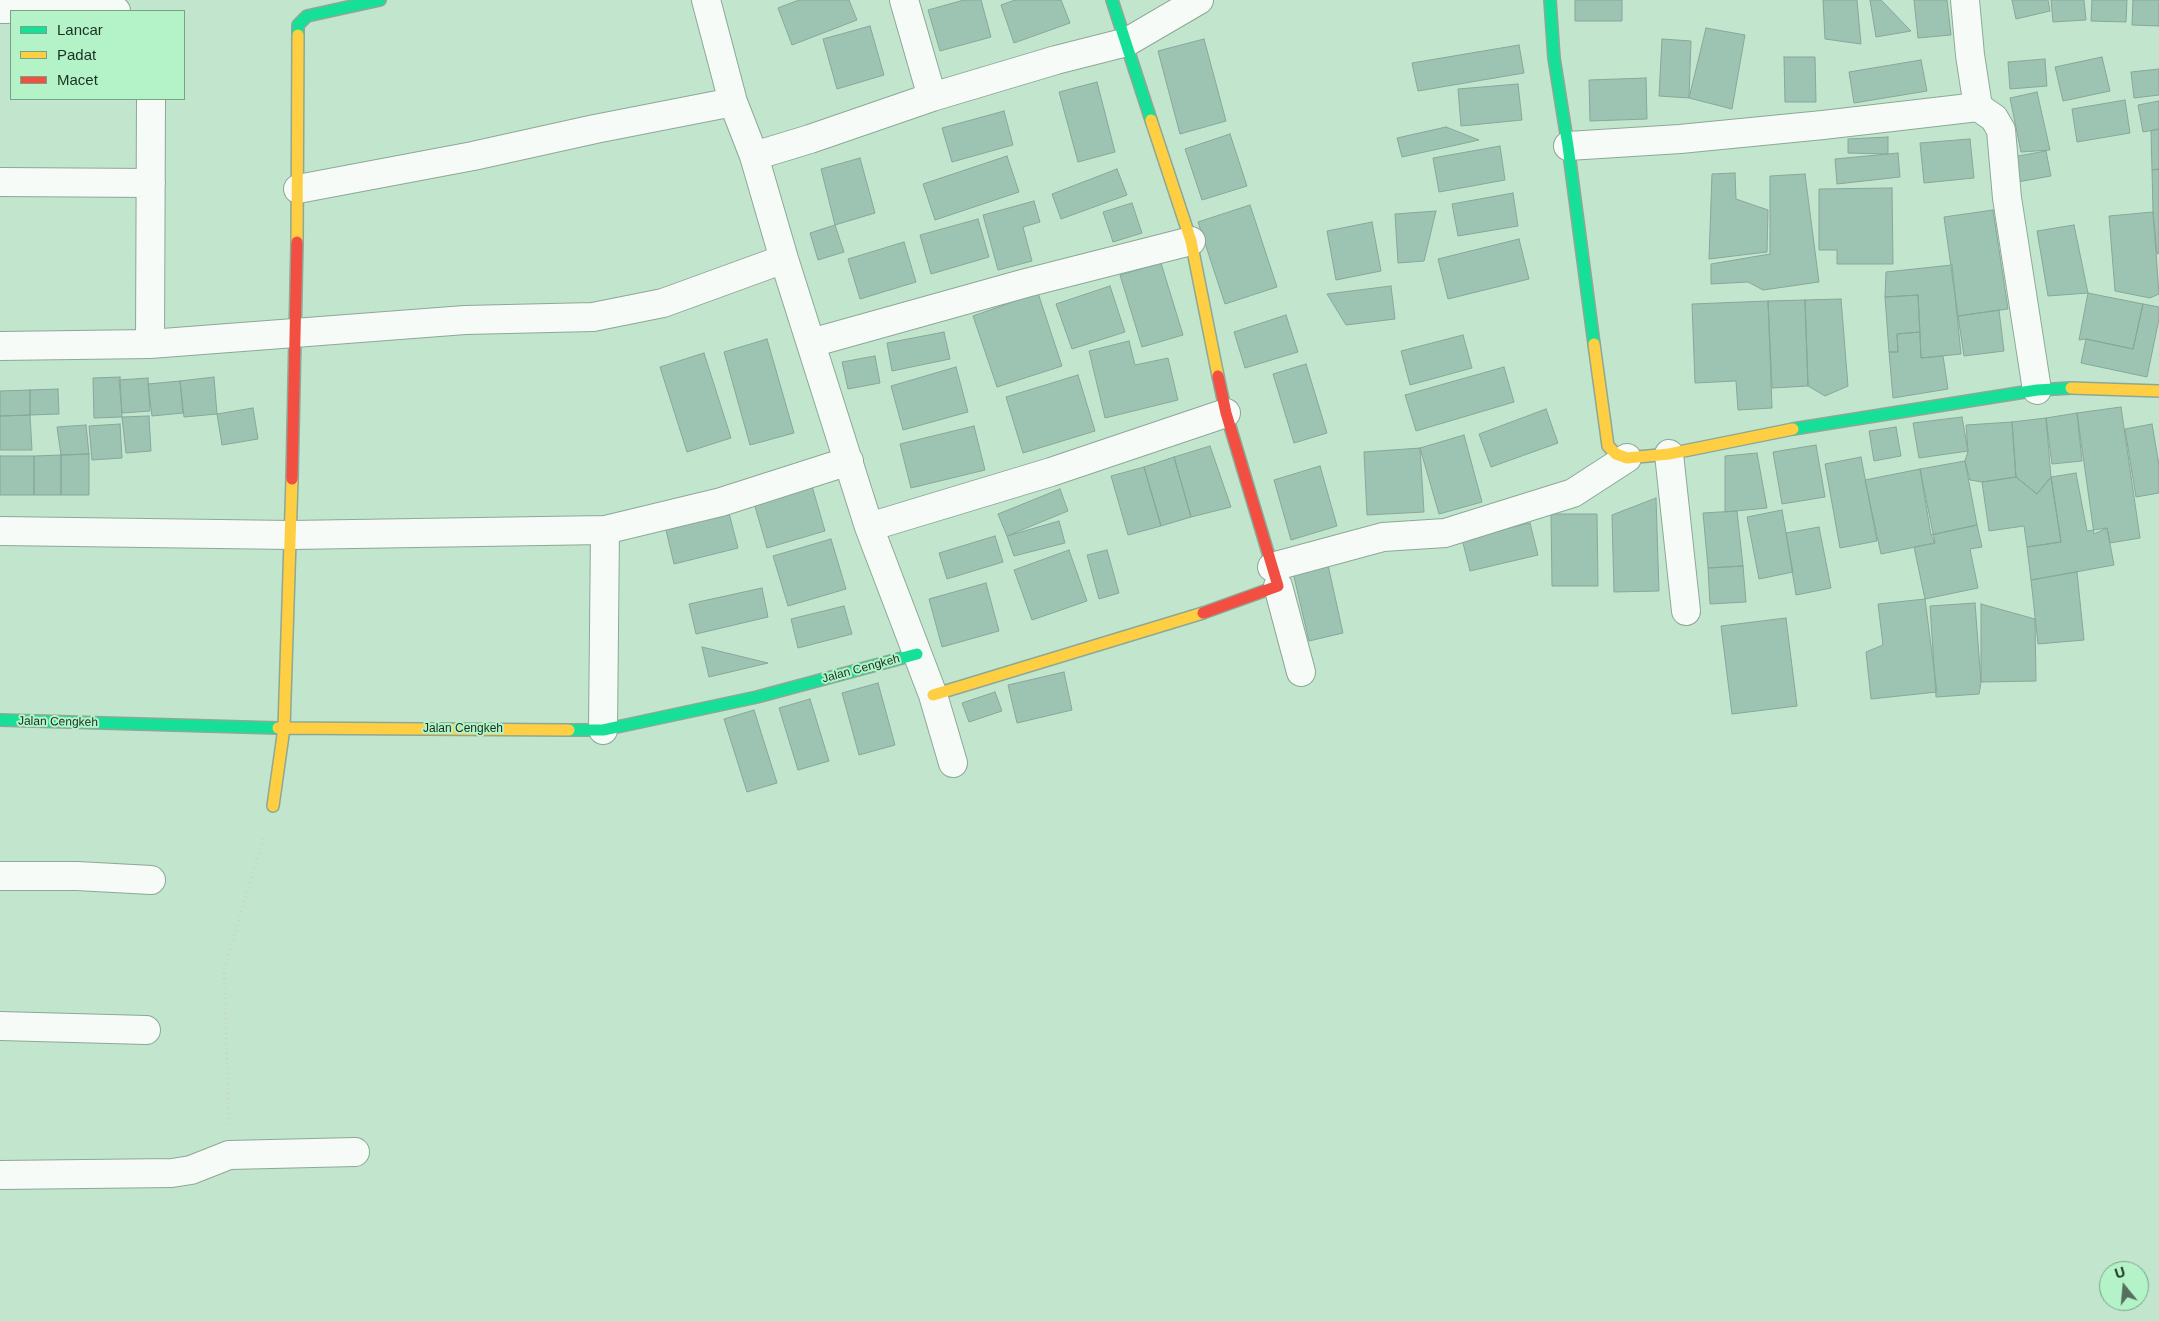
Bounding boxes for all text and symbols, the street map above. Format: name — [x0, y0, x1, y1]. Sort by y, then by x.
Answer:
legend — [10, 10, 185, 100]
text: Lancar — [57, 21, 103, 38]
text: Padat — [57, 46, 96, 63]
text: Macet — [57, 71, 98, 88]
street label: Jalan Cengkeh — [820, 652, 902, 686]
street label: Jalan Cengkeh — [18, 714, 98, 730]
street label: Jalan Cengkeh — [423, 722, 503, 736]
north arrow — [2099, 1261, 2149, 1311]
text: U — [2113, 1263, 2127, 1282]

